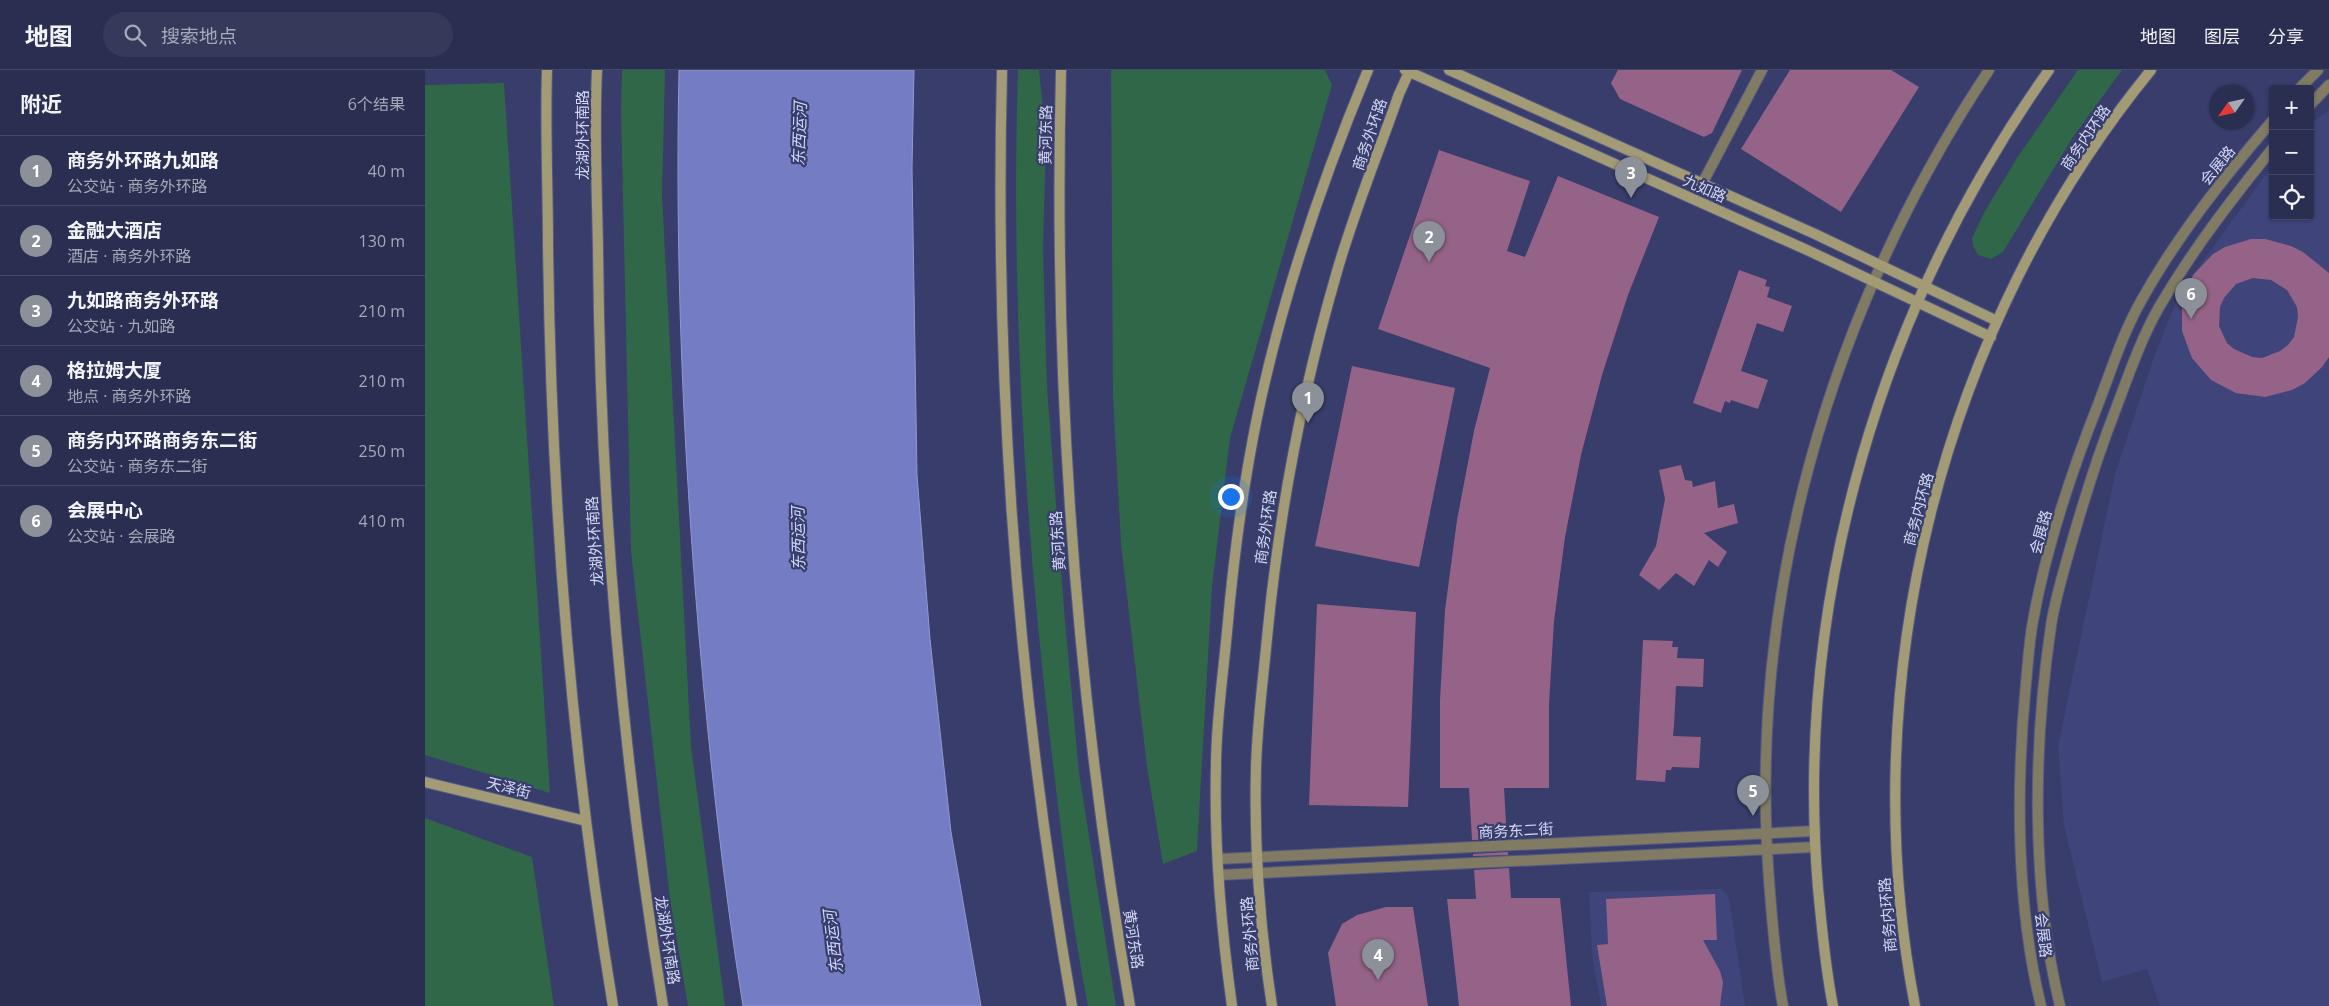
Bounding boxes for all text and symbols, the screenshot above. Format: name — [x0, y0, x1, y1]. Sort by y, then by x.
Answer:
search box — [103, 12, 453, 57]
text: 地图 — [25, 19, 73, 52]
icon: search — [121, 21, 149, 49]
text: 搜索地点 — [161, 23, 237, 49]
text: 地图 — [2140, 24, 2176, 48]
text: 图层 — [2204, 24, 2240, 48]
text: 分享 — [2268, 24, 2304, 48]
north arrow — [2209, 85, 2254, 130]
map controls — [2269, 85, 2314, 220]
button: + — [2269, 85, 2314, 130]
text: 附近 — [20, 90, 62, 118]
street label: 龙湖外环南路 — [572, 90, 592, 180]
text: 6个结果 — [348, 93, 405, 115]
street label: 商务外环路 — [1347, 95, 1391, 173]
water label: 东西运河 — [787, 99, 811, 166]
street label: 商务内环路 — [2056, 100, 2114, 174]
street label: 黄河东路 — [1034, 105, 1056, 165]
button: − — [2269, 130, 2314, 175]
street label: 会展路 — [2195, 141, 2239, 189]
text: 商务外环路九如路 — [67, 147, 219, 173]
pin: 3 — [1615, 157, 1647, 198]
text: 1 — [31, 160, 41, 182]
text: 40 m — [368, 160, 405, 182]
street label: 九如路 — [1680, 170, 1730, 206]
text: 公交站 · 商务外环路 — [67, 175, 208, 197]
button: locate — [2269, 175, 2314, 220]
text: 金融大酒店 — [67, 217, 162, 243]
pin: 2 — [1413, 221, 1445, 262]
text: 2 — [31, 230, 41, 252]
text: 130 m — [359, 230, 405, 252]
text: 酒店 · 商务外环路 — [67, 245, 192, 267]
pin: 6 — [2175, 278, 2207, 319]
text: 九如路商务外环路 — [67, 287, 219, 313]
text: 3 — [31, 300, 41, 322]
text: 210 m — [359, 300, 405, 322]
text: 公交站 · 九如路 — [67, 315, 176, 337]
text: 格拉姆大厦 — [67, 357, 162, 383]
text: 4 — [31, 370, 41, 392]
text: 210 m — [359, 370, 405, 392]
pin: 1 — [1292, 382, 1324, 423]
text: 地点 · 商务外环路 — [67, 385, 192, 407]
text: 商务内环路商务东二街 — [67, 427, 257, 453]
text: 5 — [31, 440, 41, 462]
text: 250 m — [359, 440, 405, 462]
text: 公交站 · 商务东二街 — [67, 455, 208, 477]
street label: 商务内环路 — [1899, 470, 1937, 548]
your location — [1218, 484, 1244, 510]
street label: 商务外环路 — [1250, 488, 1280, 566]
street label: 龙湖外环南路 — [581, 495, 607, 587]
text: 会展中心 — [67, 497, 143, 523]
water label: 东西运河 — [786, 504, 810, 571]
street label: 会展路 — [2025, 508, 2055, 556]
text: 6 — [31, 510, 41, 532]
text: 410 m — [359, 510, 405, 532]
street label: 黄河东路 — [1045, 510, 1069, 572]
text: 公交站 · 会展路 — [67, 525, 176, 547]
street label: 天泽街 — [485, 772, 533, 802]
pin: 5 — [1737, 775, 1769, 816]
street label: 商务东二街 — [1478, 818, 1554, 842]
street label: 商务内环路 — [1874, 877, 1900, 953]
street label: 龙湖外环南路 — [651, 894, 685, 986]
street label: 商务外环路 — [1236, 896, 1262, 972]
water label: 东西运河 — [818, 906, 848, 975]
street label: 黄河东路 — [1119, 908, 1149, 970]
street label: 会展路 — [2031, 911, 2057, 959]
pin: 4 — [1362, 939, 1394, 980]

